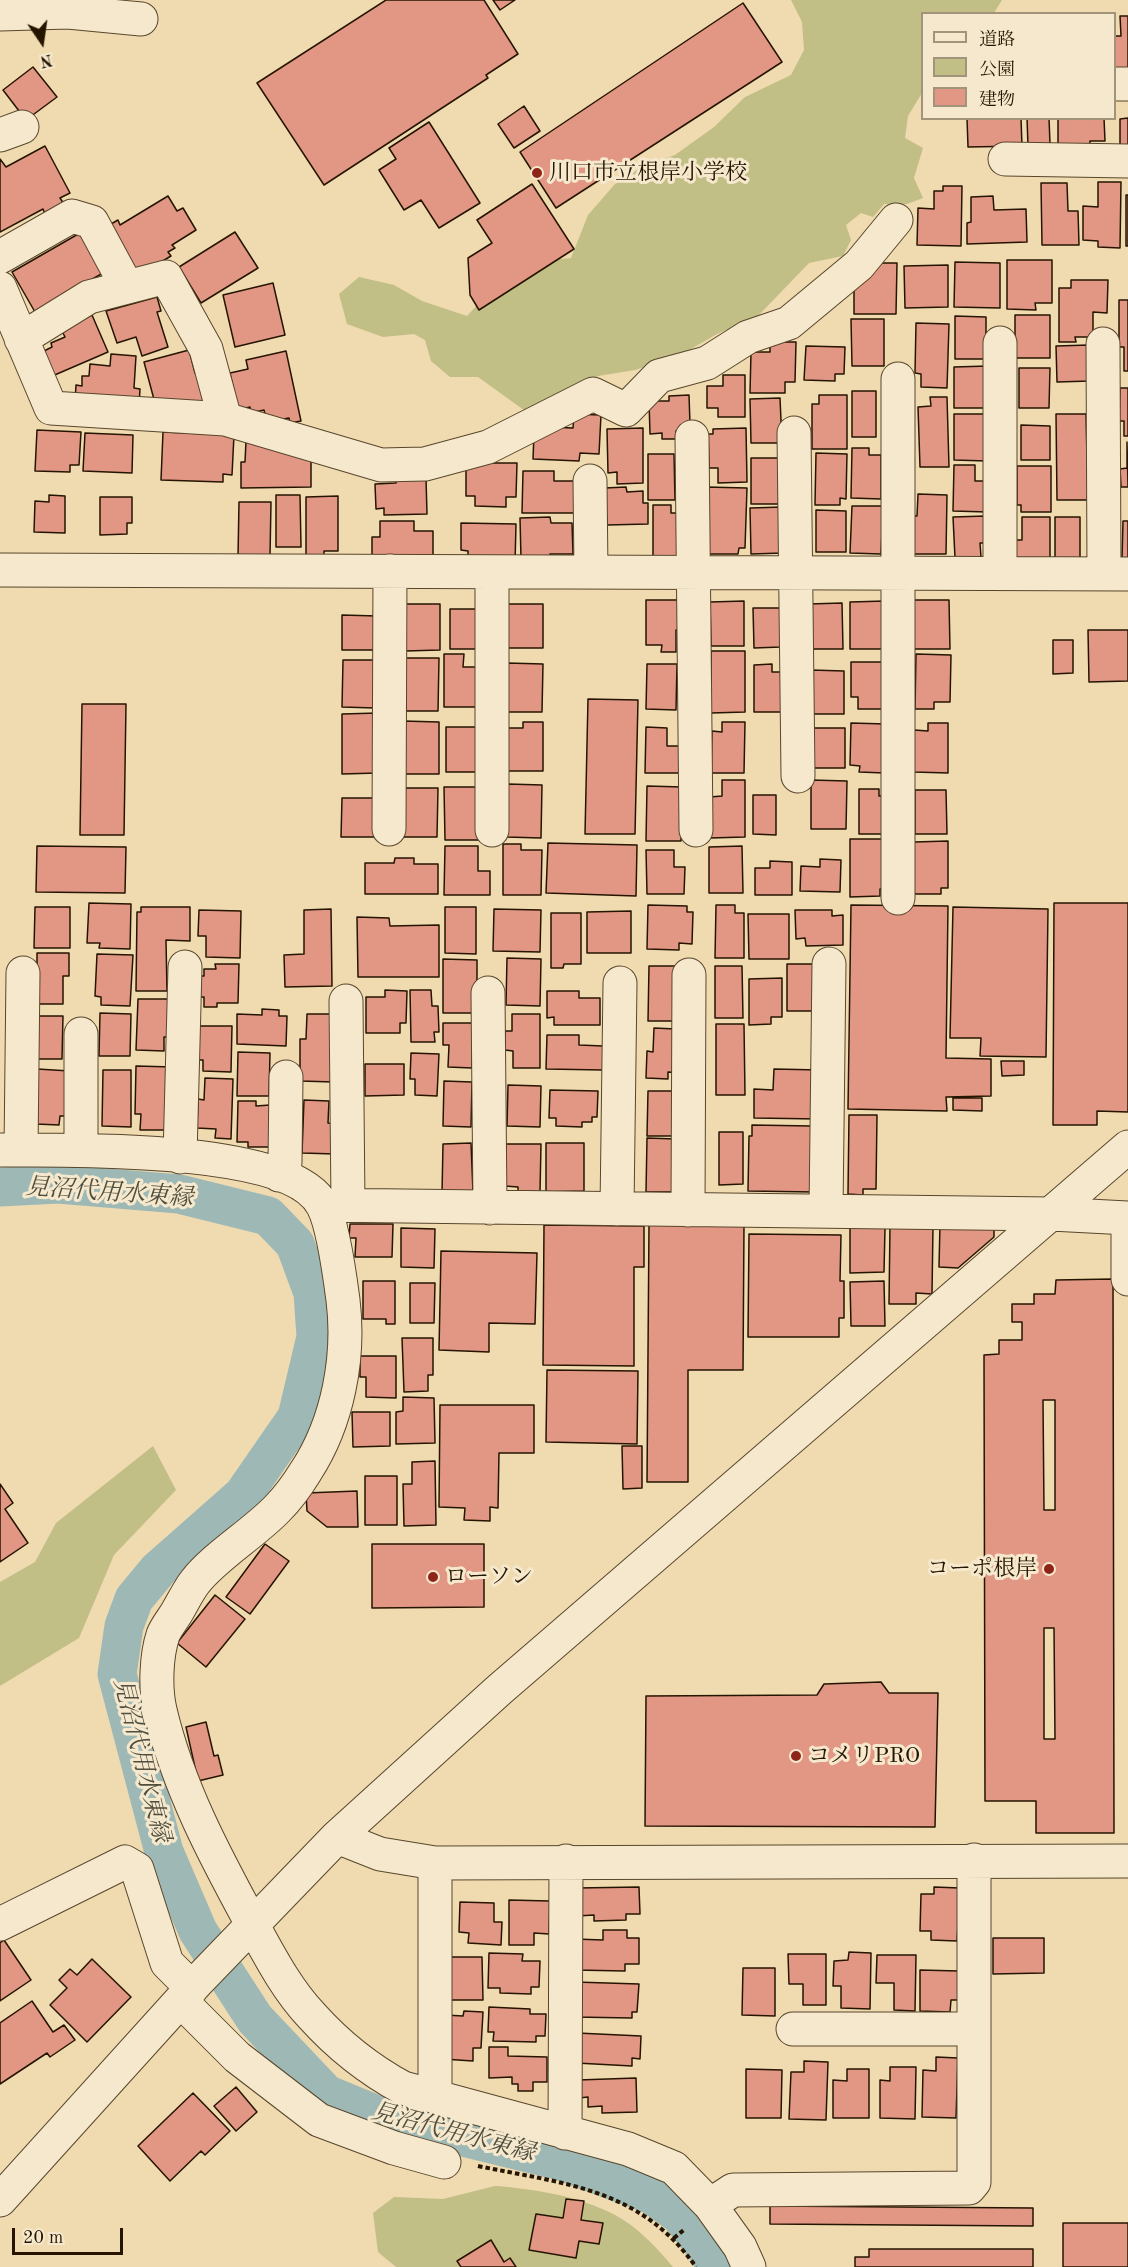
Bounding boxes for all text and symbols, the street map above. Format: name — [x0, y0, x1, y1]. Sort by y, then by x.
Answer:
north arrow — [12, 12, 72, 72]
legend — [921, 12, 1116, 120]
text: 道路 — [979, 31, 1015, 49]
text: N — [38, 50, 54, 69]
text: 公園 — [979, 61, 1015, 79]
text: 建物 — [979, 91, 1015, 109]
place label: 川口市立根岸小学校 — [549, 160, 747, 186]
marker: 川口市立根岸小学校 — [530, 166, 544, 180]
water label: 見沼代用水東縁 — [24, 1173, 194, 1213]
place label: コーポ根岸 — [927, 1556, 1037, 1582]
marker: コーポ根岸 — [1042, 1562, 1056, 1576]
place label: ローソン — [445, 1564, 533, 1590]
marker: ローソン — [426, 1570, 440, 1584]
water label: 見沼代用水東縁 — [107, 1675, 175, 1845]
place label: コメリPRO — [808, 1743, 920, 1769]
marker: コメリPRO — [789, 1749, 803, 1763]
water label: 見沼代用水東縁 — [368, 2097, 538, 2169]
scale bar — [15, 2216, 126, 2254]
text: 20 m — [23, 2229, 63, 2247]

